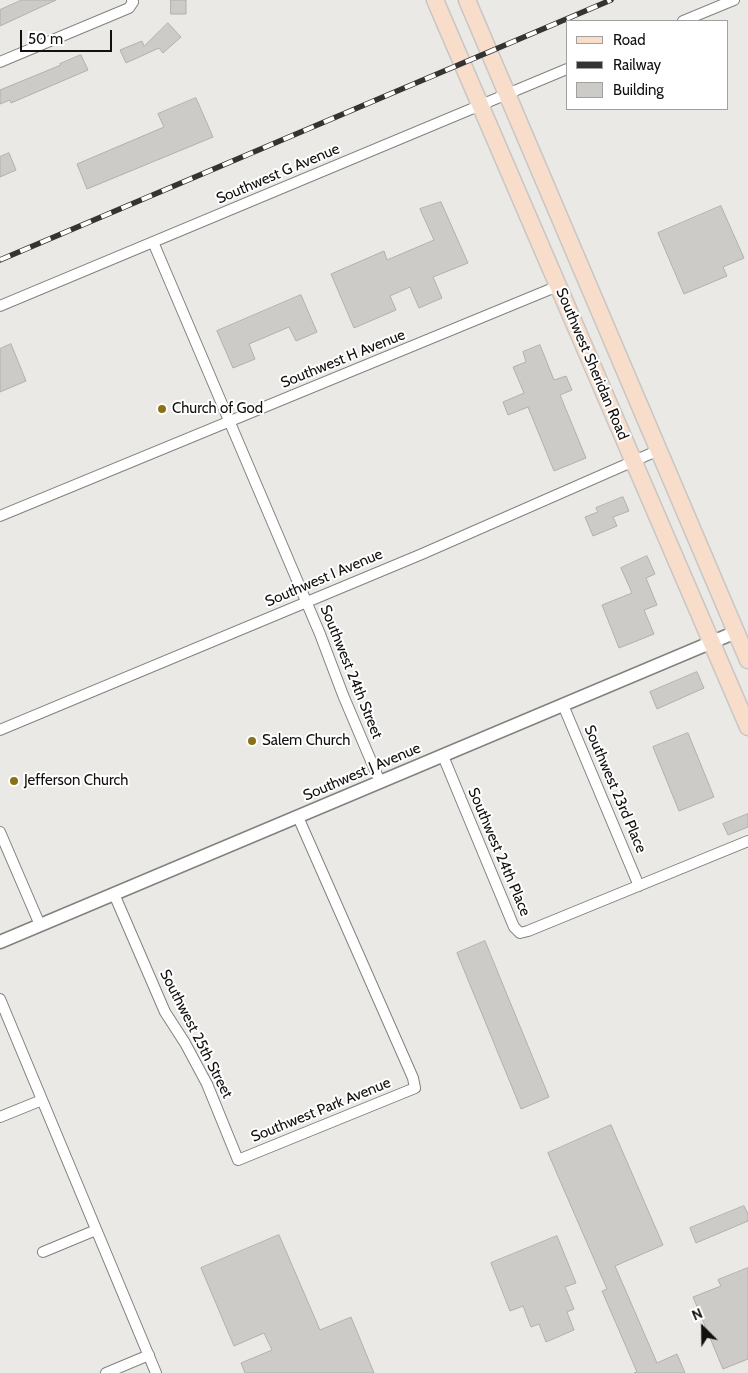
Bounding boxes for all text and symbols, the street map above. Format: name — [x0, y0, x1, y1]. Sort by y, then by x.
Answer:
scale bar — [22, 20, 115, 52]
legend — [566, 20, 728, 110]
text: 50 m — [28, 30, 63, 48]
text: Road — [613, 31, 646, 49]
text: Railway — [613, 56, 661, 74]
text: Building — [613, 81, 664, 99]
street label: Southwest G Avenue — [214, 140, 342, 208]
street label: Southwest Sheridan Road — [552, 285, 632, 443]
street label: Southwest H Avenue — [278, 326, 408, 392]
place label: Church of God — [172, 400, 263, 418]
marker: Church of God — [156, 403, 168, 415]
street label: Southwest I Avenue — [263, 545, 385, 611]
street label: Southwest 24th Street — [316, 602, 386, 742]
street label: Southwest 23rd Place — [580, 722, 650, 856]
place label: Salem Church — [262, 732, 350, 750]
marker: Salem Church — [246, 735, 258, 747]
street label: Southwest J Avenue — [301, 739, 423, 805]
place label: Jefferson Church — [24, 772, 128, 790]
marker: Jefferson Church — [8, 775, 20, 787]
street label: Southwest 24th Place — [464, 785, 534, 919]
street label: Southwest 25th Street — [156, 967, 236, 1101]
street label: Southwest Park Avenue — [249, 1074, 393, 1146]
north arrow — [678, 1303, 728, 1353]
text: N — [689, 1304, 705, 1324]

